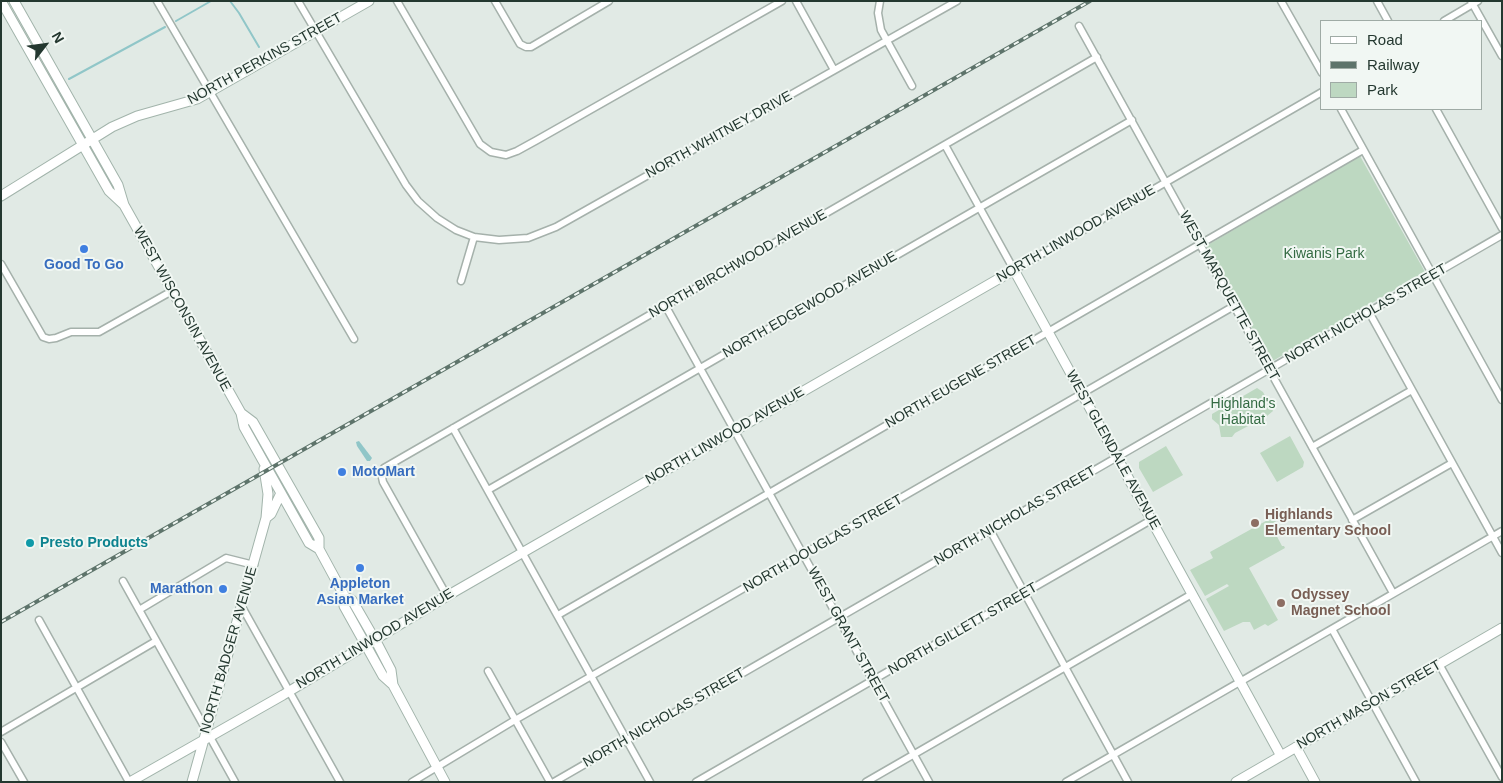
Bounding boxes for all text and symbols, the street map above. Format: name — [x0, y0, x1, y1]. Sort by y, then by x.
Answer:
street label: NORTH PERKINS STREET — [185, 9, 345, 109]
north arrow — [20, 20, 70, 70]
legend — [1320, 20, 1483, 110]
text: N — [49, 29, 67, 46]
text: Road — [1367, 31, 1403, 48]
text: Railway — [1367, 56, 1420, 73]
text: Park — [1367, 81, 1398, 98]
street label: NORTH WHITNEY DRIVE — [643, 88, 795, 182]
street label: NORTH LINWOOD AVENUE — [994, 182, 1158, 286]
street label: NORTH BIRCHWOOD AVENUE — [646, 206, 830, 322]
street label: WEST MARQUETTE STREET — [1175, 208, 1283, 384]
street label: WEST WISCONSIN AVENUE — [130, 224, 234, 394]
marker: Good To Go — [78, 243, 90, 255]
park label: Kiwanis Park — [1284, 246, 1364, 262]
street label: NORTH EDGEWOOD AVENUE — [720, 248, 900, 362]
place label: Good To Go — [44, 257, 124, 273]
street label: NORTH NICHOLAS STREET — [1282, 261, 1450, 367]
street label: NORTH EUGENE STREET — [882, 332, 1040, 432]
street label: WEST GLENDALE AVENUE — [1062, 367, 1164, 533]
street label: NORTH LINWOOD AVENUE — [643, 384, 807, 488]
park label: Highland's Habitat — [1211, 396, 1275, 428]
street label: NORTH NICHOLAS STREET — [931, 463, 1099, 569]
place label: MotoMart — [352, 464, 415, 480]
marker: MotoMart — [336, 466, 348, 478]
street label: NORTH DOUGLAS STREET — [740, 491, 906, 597]
place label: Highlands Elementary School — [1265, 507, 1391, 540]
marker: Highlands Elementary School — [1249, 517, 1261, 529]
place label: Presto Products — [40, 535, 148, 551]
marker: Presto Products — [24, 537, 36, 549]
marker: Appleton Asian Market — [354, 562, 366, 574]
street label: WEST GRANT STREET — [804, 564, 892, 706]
street label: NORTH BADGER AVENUE — [197, 565, 261, 735]
place label: Appleton Asian Market — [316, 576, 404, 608]
street label: NORTH GILLETT STREET — [885, 579, 1041, 679]
place label: Marathon — [150, 581, 213, 597]
marker: Marathon — [217, 583, 229, 595]
street label: NORTH LINWOOD AVENUE — [293, 585, 457, 693]
place label: Odyssey Magnet School — [1291, 587, 1391, 620]
marker: Odyssey Magnet School — [1275, 597, 1287, 609]
street label: NORTH MASON STREET — [1294, 657, 1444, 753]
street label: NORTH NICHOLAS STREET — [580, 665, 748, 771]

